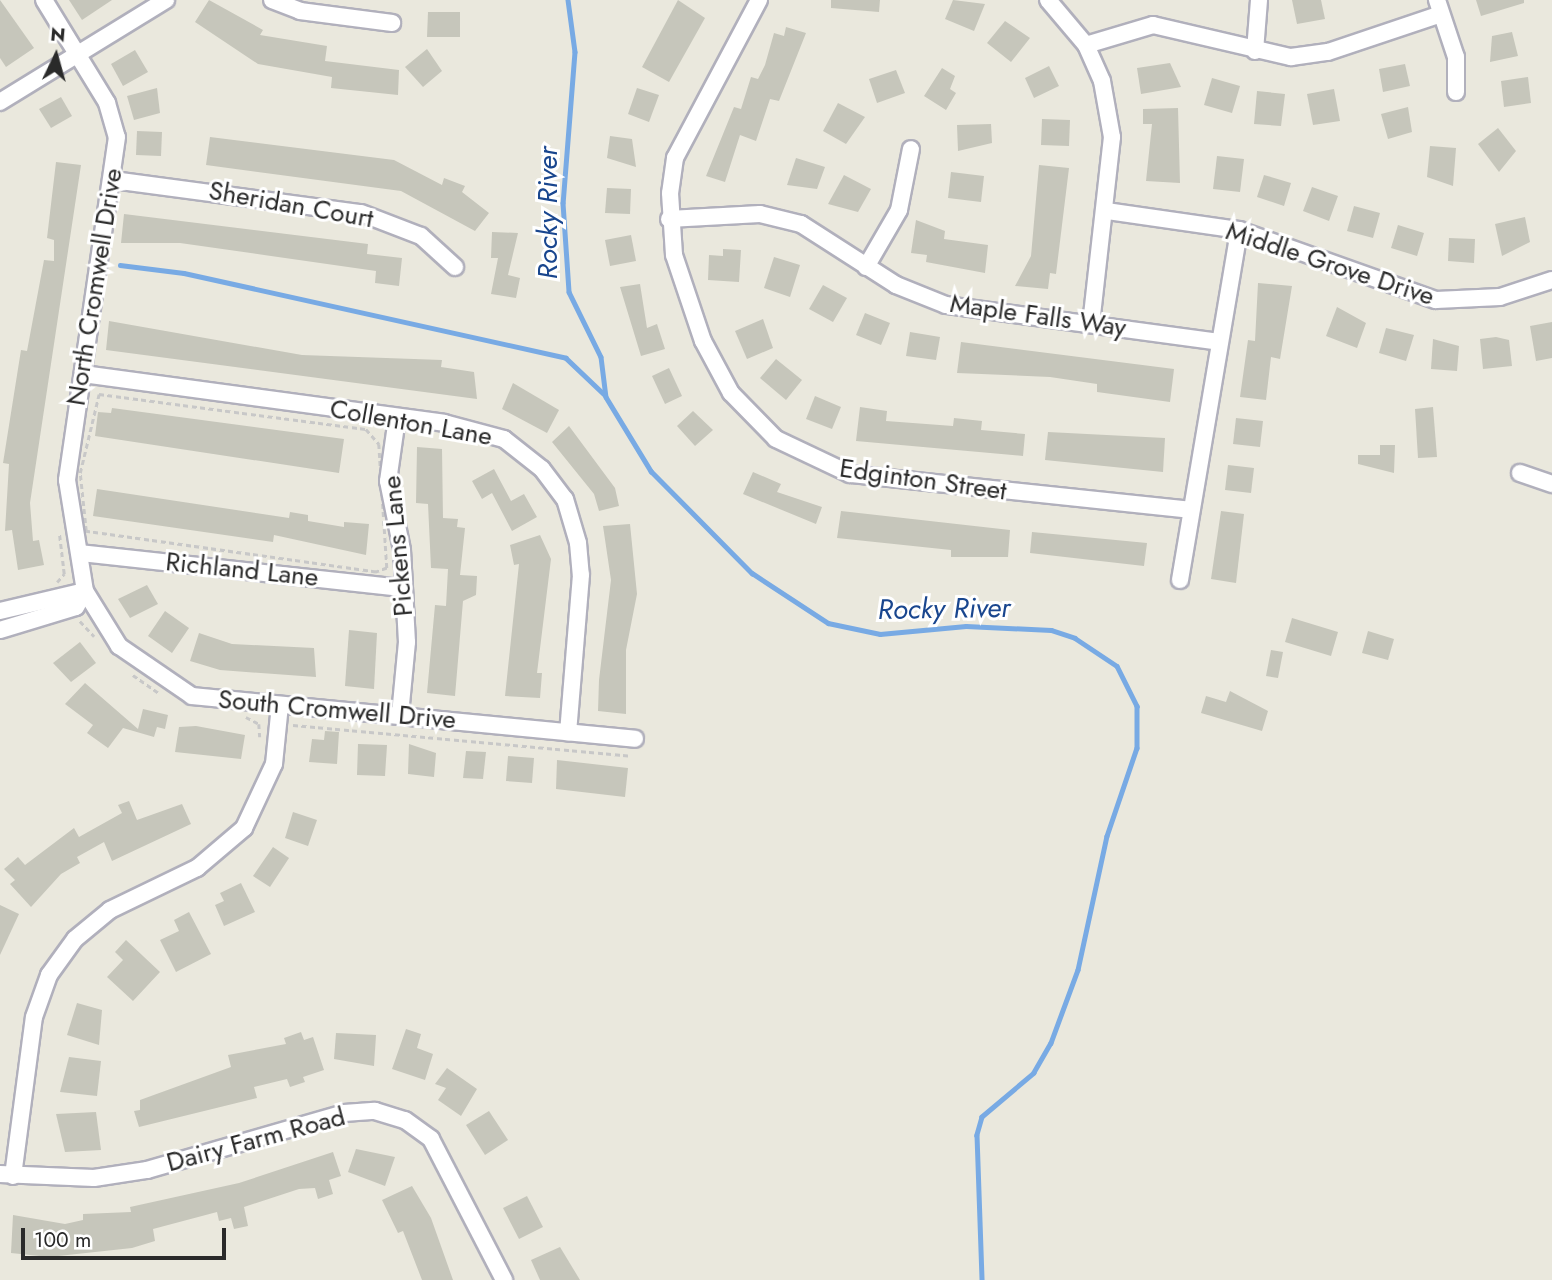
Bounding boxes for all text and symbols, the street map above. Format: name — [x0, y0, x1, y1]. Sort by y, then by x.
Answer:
text: N — [49, 20, 67, 49]
north arrow — [21, 21, 91, 91]
water label: Rocky River — [531, 147, 565, 279]
street label: North Cromwell Drive — [61, 166, 129, 408]
street label: Sheridan Court — [206, 175, 376, 235]
street label: Middle Grove Drive — [1222, 216, 1438, 312]
street label: Maple Falls Way — [948, 288, 1128, 344]
street label: Collenton Lane — [327, 393, 495, 453]
street label: Edginton Street — [838, 453, 1008, 507]
street label: Pickens Lane — [376, 474, 420, 618]
street label: Richland Lane — [164, 546, 320, 594]
water label: Rocky River — [877, 591, 1011, 627]
street label: South Cromwell Drive — [217, 684, 457, 736]
street label: Dairy Farm Road — [163, 1101, 349, 1179]
scale bar — [24, 1214, 229, 1258]
text: 100 m — [34, 1225, 91, 1255]

